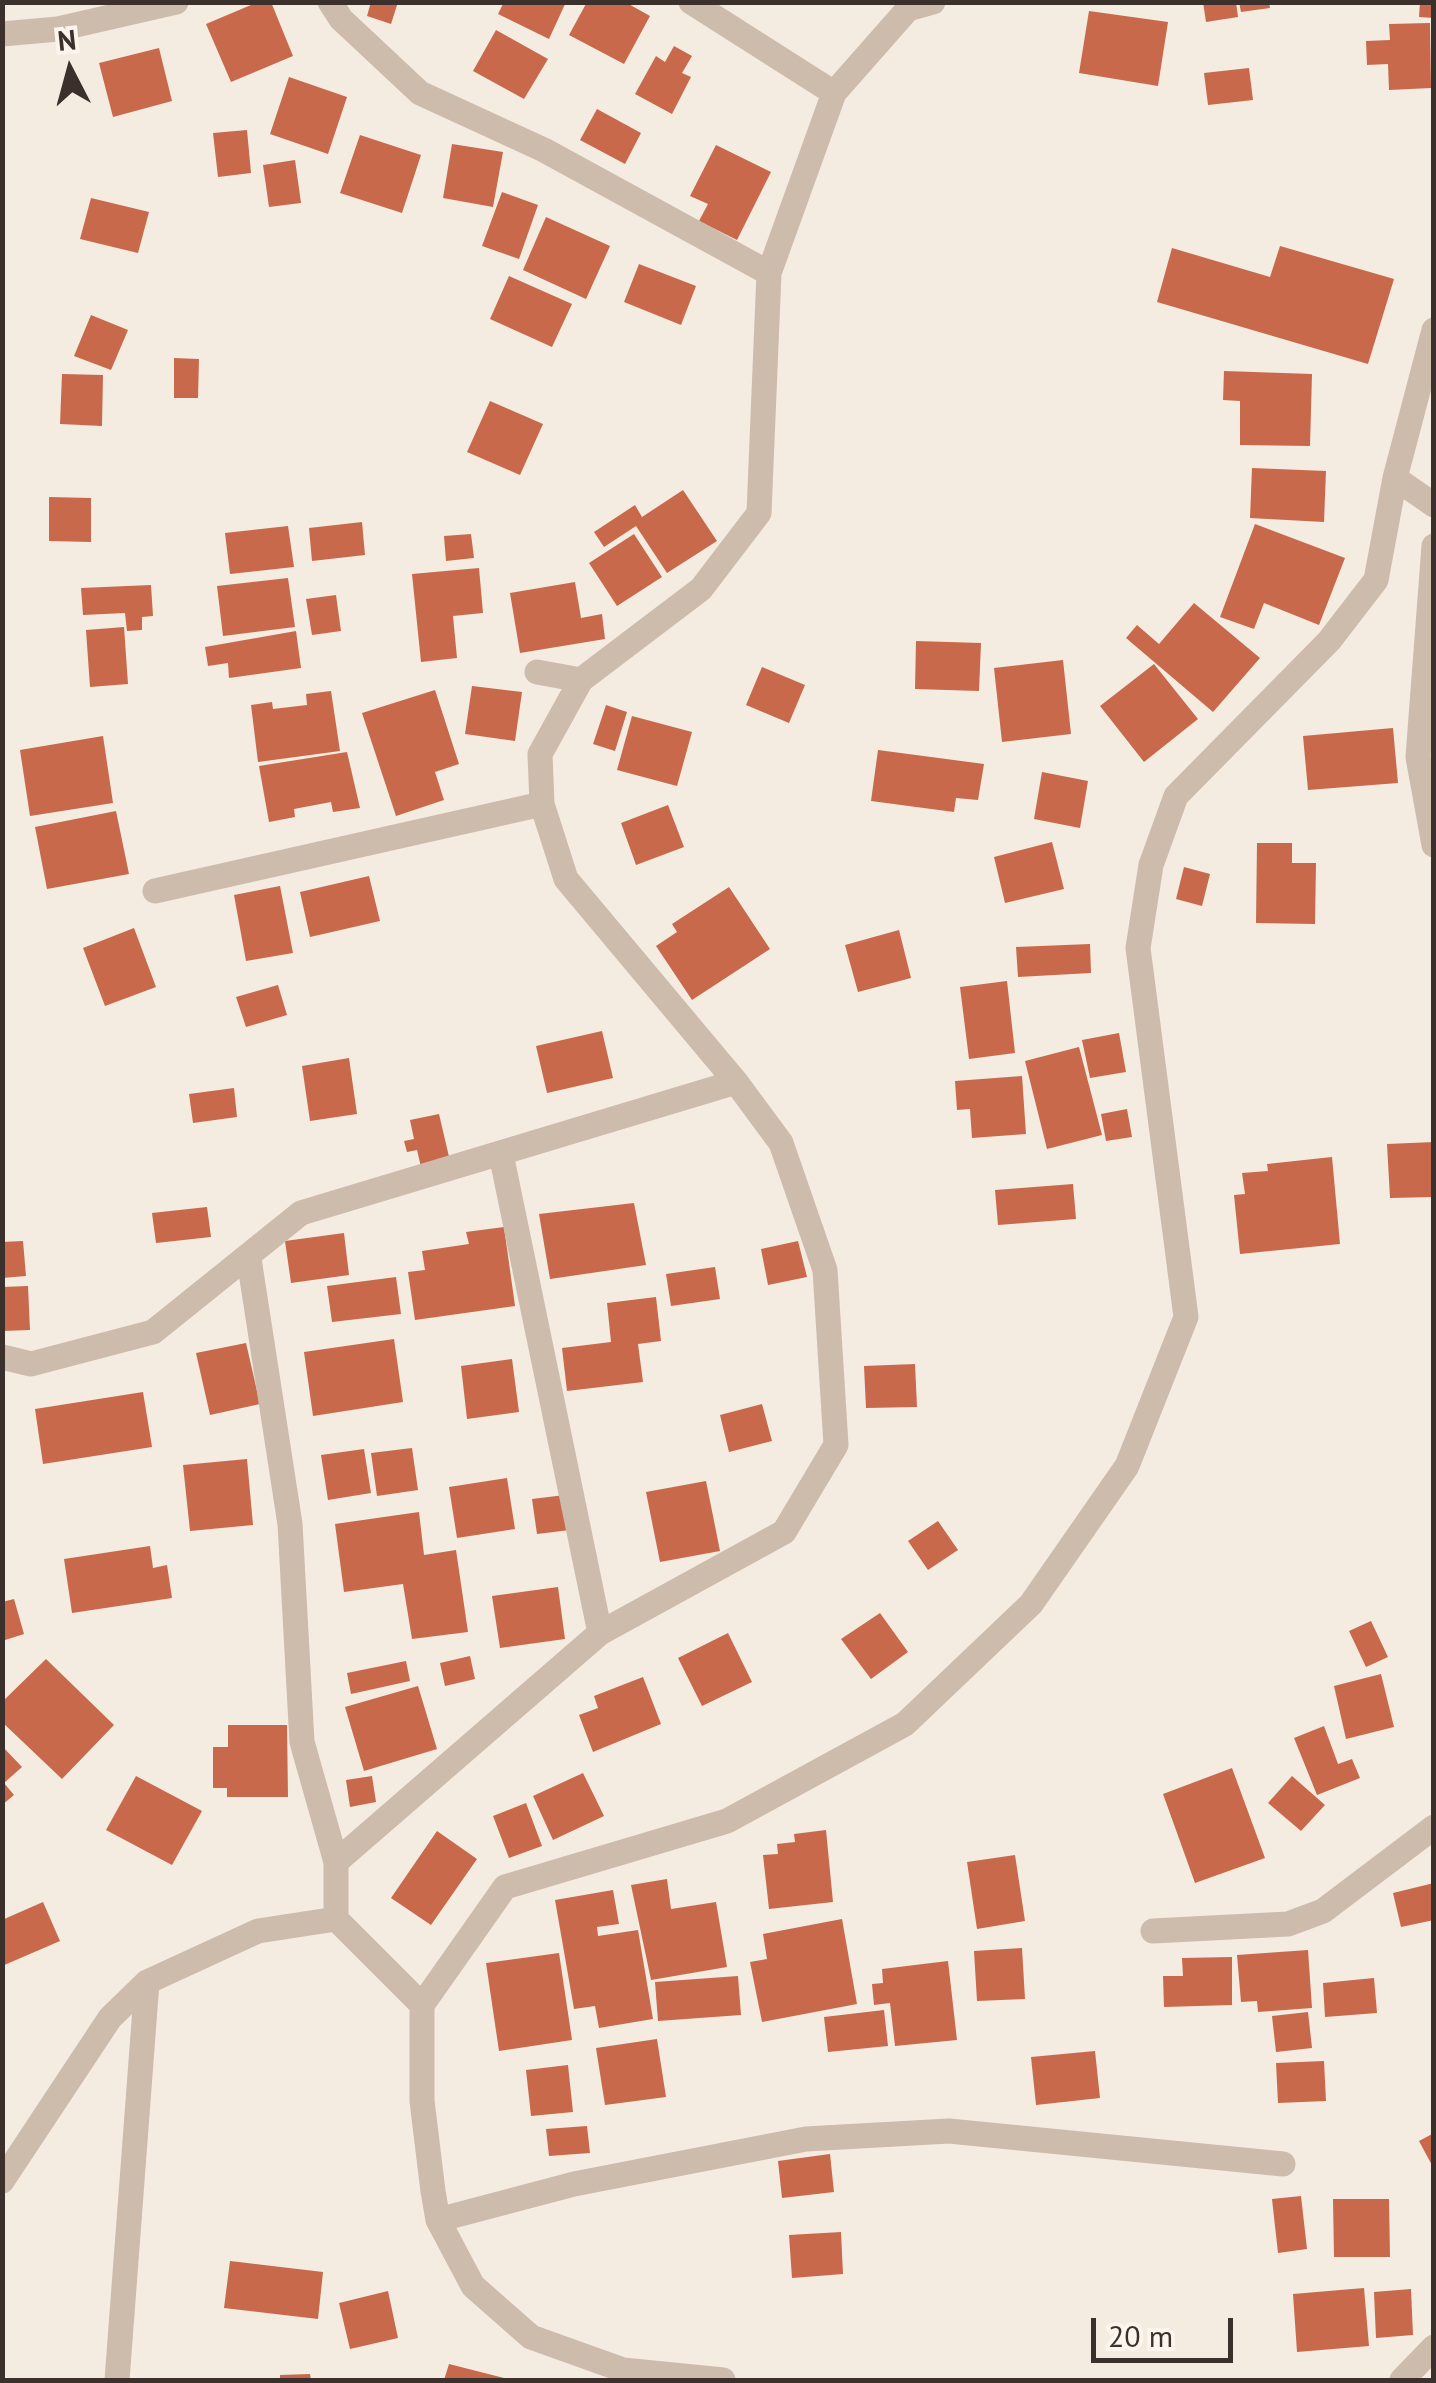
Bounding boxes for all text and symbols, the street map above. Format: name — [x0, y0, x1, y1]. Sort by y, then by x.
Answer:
north arrow — [20, 20, 120, 120]
text: N — [56, 20, 78, 59]
scale bar — [1096, 2298, 1238, 2360]
text: 20 m — [1108, 2316, 1173, 2355]

